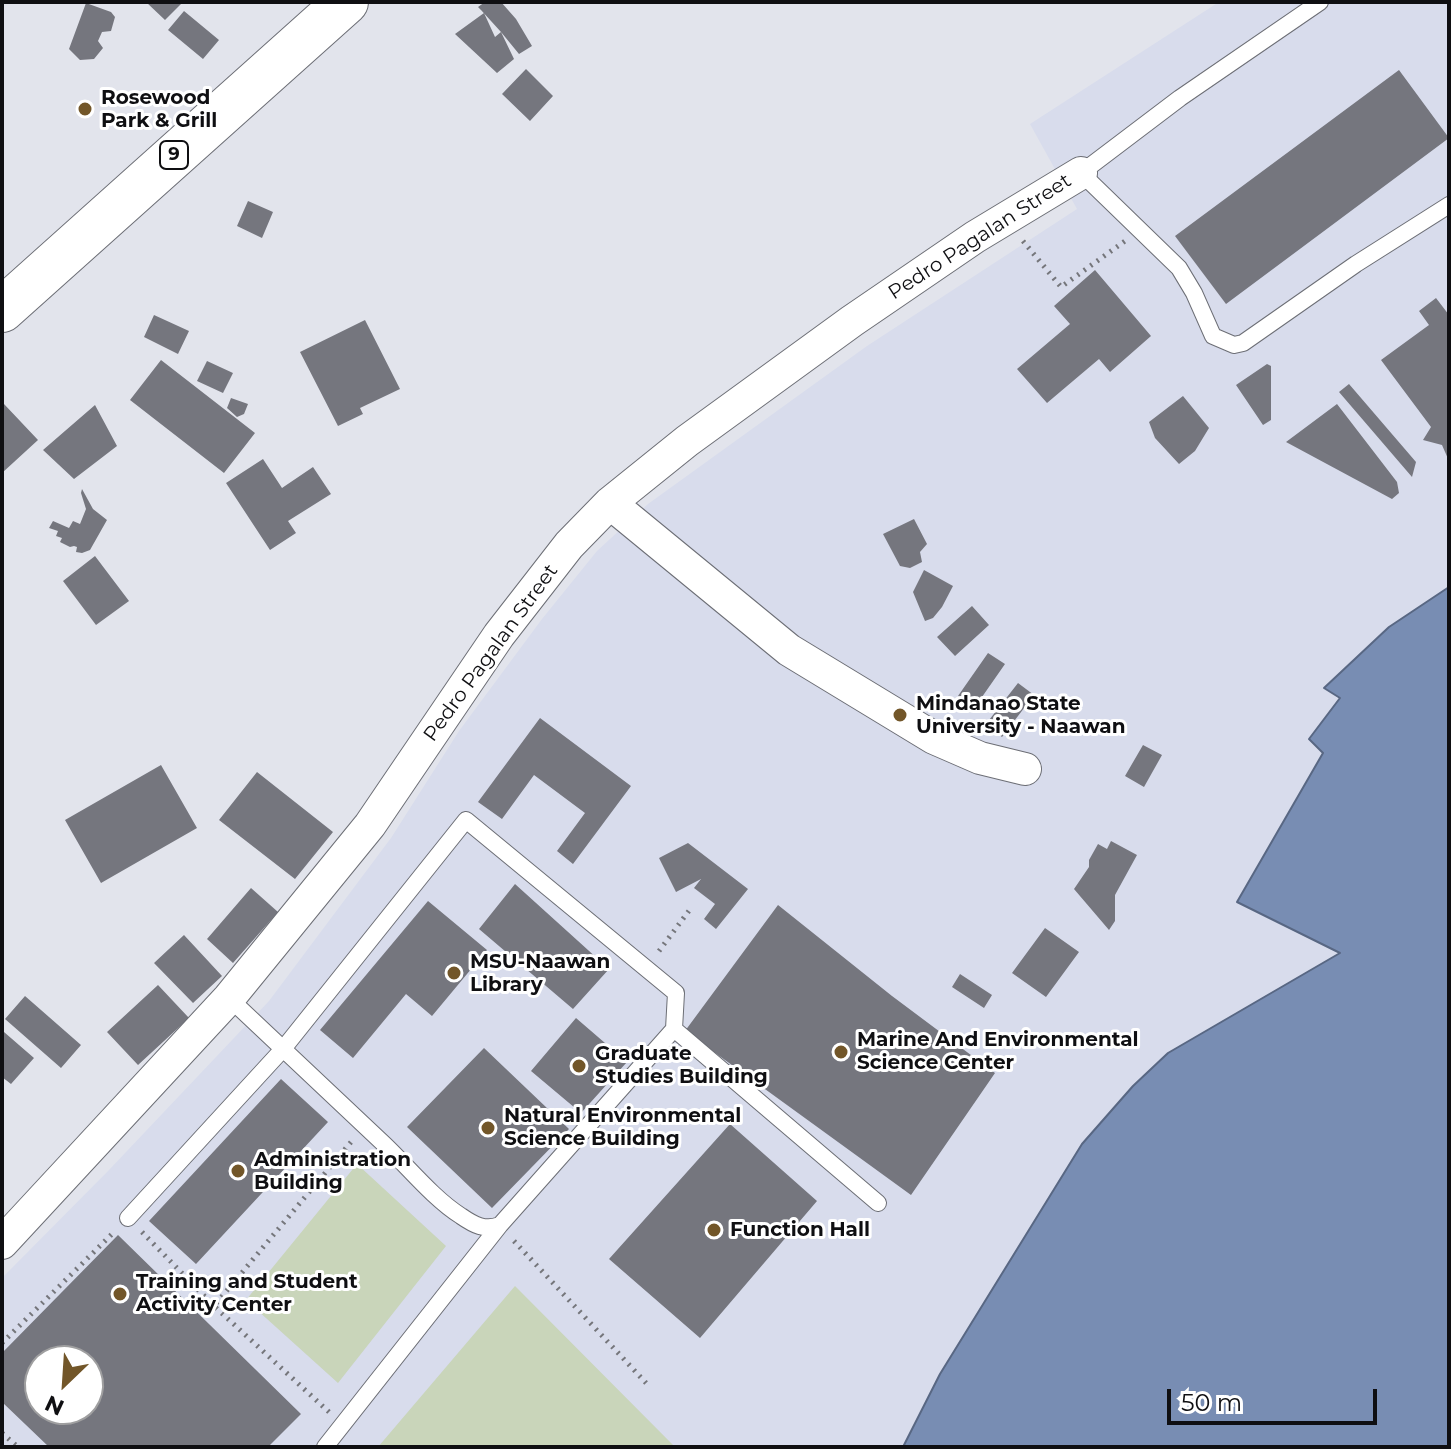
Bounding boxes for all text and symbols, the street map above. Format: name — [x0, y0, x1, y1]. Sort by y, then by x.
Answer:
place label: Rosewood Park & Grill — [101, 86, 217, 133]
marker: Rosewood Park & Grill — [76, 100, 94, 118]
road number: 9 — [160, 141, 188, 169]
street label: Pedro Pagalan Street — [884, 169, 1076, 305]
street label: Pedro Pagalan Street — [419, 560, 563, 746]
place label: Mindanao State University - Naawan — [916, 692, 1125, 739]
marker: Mindanao State University - Naawan — [891, 706, 909, 724]
place label: MSU-Naawan Library — [470, 950, 610, 997]
marker: MSU-Naawan Library — [445, 964, 463, 982]
place label: Marine And Environmental Science Center — [857, 1028, 1138, 1075]
place label: Graduate Studies Building — [595, 1042, 768, 1089]
marker: Marine And Environmental Science Center — [832, 1043, 850, 1061]
marker: Graduate Studies Building — [570, 1057, 588, 1075]
place label: Natural Environmental Science Building — [504, 1104, 741, 1151]
marker: Natural Environmental Science Building — [479, 1119, 497, 1137]
place label: Administration Building — [254, 1148, 411, 1195]
marker: Administration Building — [229, 1162, 247, 1180]
place label: Function Hall — [730, 1218, 870, 1242]
marker: Function Hall — [705, 1221, 723, 1239]
place label: Training and Student Activity Center — [136, 1270, 358, 1317]
marker: Training and Student Activity Center — [111, 1285, 129, 1303]
north arrow — [24, 1345, 104, 1425]
scale bar — [1171, 1373, 1381, 1423]
text: 50 m — [1181, 1388, 1242, 1417]
text: N — [41, 1389, 68, 1421]

